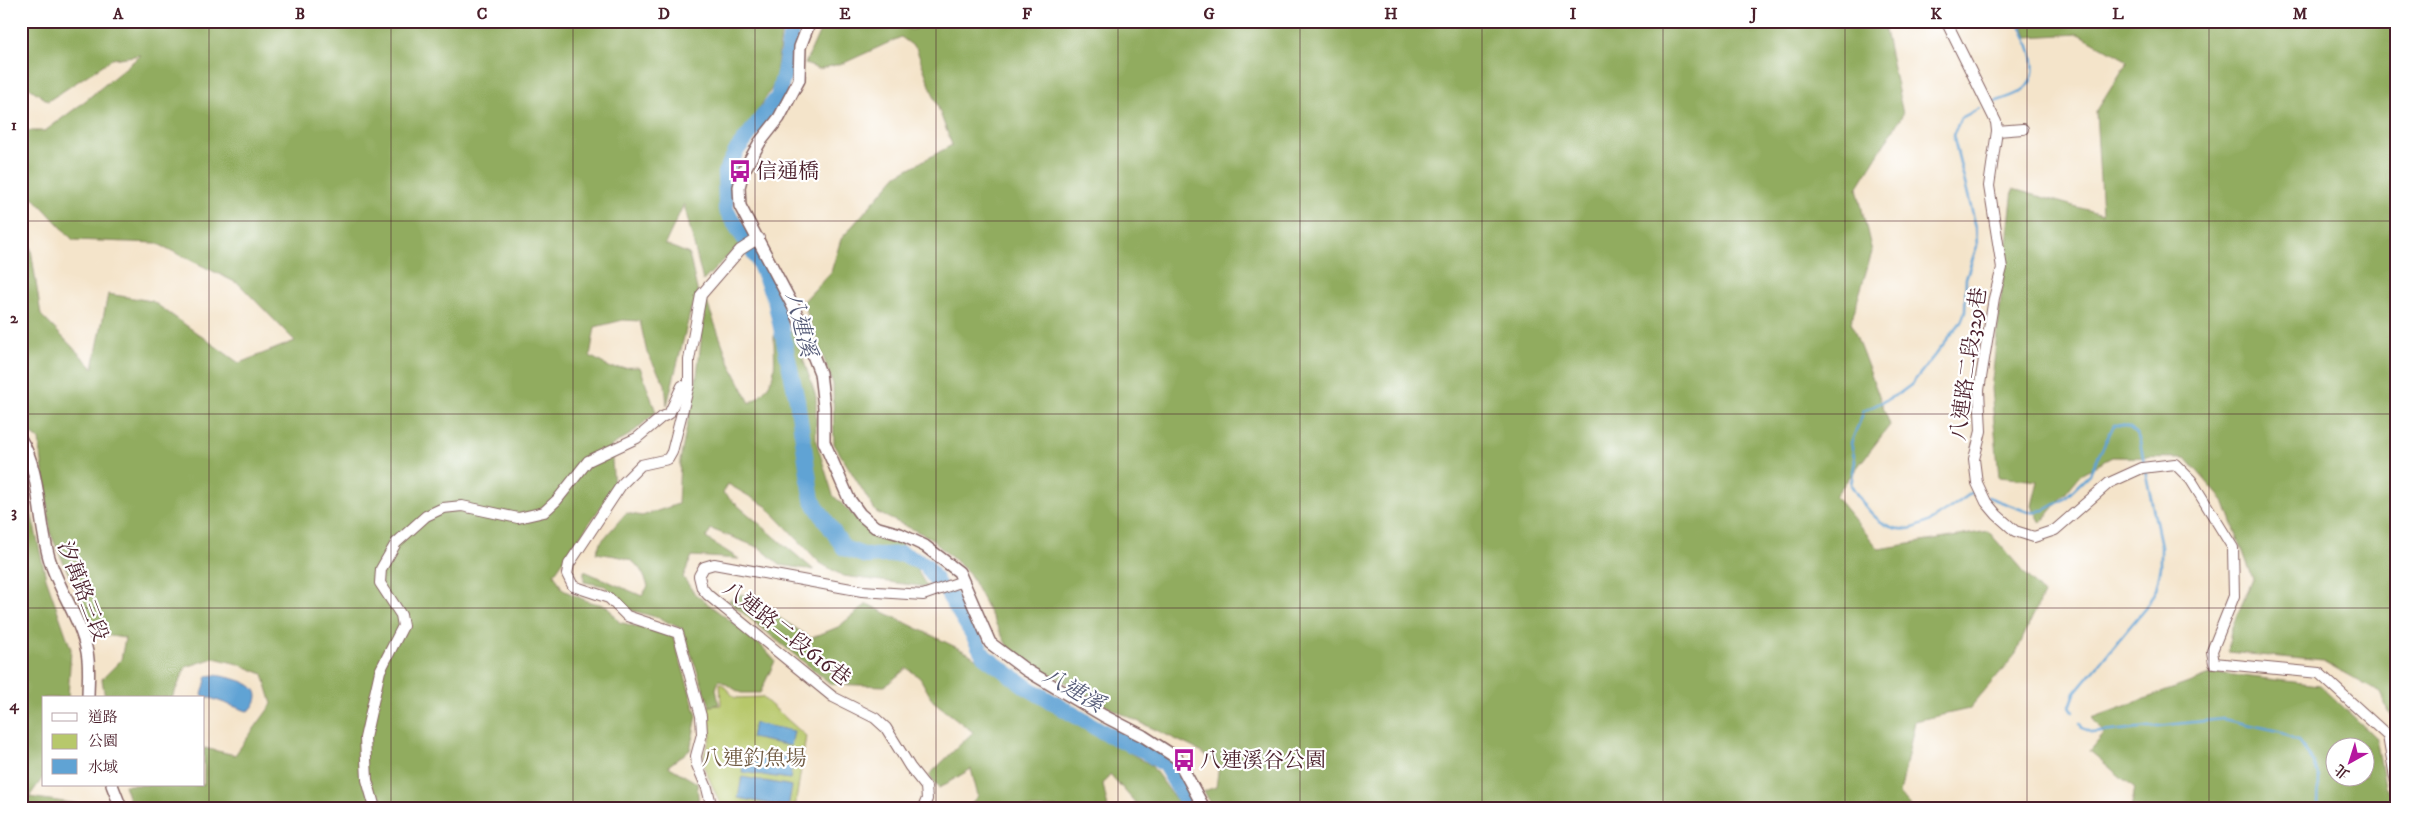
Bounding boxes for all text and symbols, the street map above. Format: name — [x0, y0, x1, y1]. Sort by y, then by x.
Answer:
text: A — [112, 4, 124, 24]
text: B — [295, 4, 305, 24]
text: C — [477, 4, 487, 24]
text: D — [658, 4, 670, 24]
text: E — [839, 4, 851, 24]
text: F — [1022, 4, 1032, 24]
text: G — [1203, 4, 1215, 24]
text: H — [1384, 4, 1398, 24]
text: I — [1570, 4, 1577, 24]
text: J — [1749, 4, 1758, 24]
text: K — [1930, 4, 1942, 24]
text: L — [2112, 4, 2124, 24]
text: M — [2293, 4, 2308, 24]
text: 1 — [11, 115, 17, 135]
bus stop icon: 信通橋 — [727, 158, 753, 184]
place label: 信通橋 — [756, 159, 819, 185]
street label: 八連路二段329巷 — [1945, 286, 1993, 443]
water label: 八連溪 — [779, 289, 822, 362]
text: 2 — [10, 308, 19, 328]
text: 3 — [11, 502, 17, 522]
street label: 汐萬路三段 — [51, 538, 113, 645]
street label: 八連路二段616巷 — [717, 576, 856, 692]
water label: 八連溪 — [1038, 662, 1110, 719]
text: 4 — [8, 695, 19, 715]
legend — [42, 696, 205, 786]
text: 道路 — [88, 708, 118, 727]
text: 公園 — [88, 732, 118, 751]
north arrow — [2326, 736, 2376, 786]
park label: 八連釣魚場 — [702, 746, 807, 772]
bus stop icon: 八連溪谷公園 — [1171, 747, 1197, 773]
place label: 八連溪谷公園 — [1200, 748, 1326, 774]
text: 水域 — [88, 758, 118, 777]
text: 北 — [2331, 760, 2354, 783]

